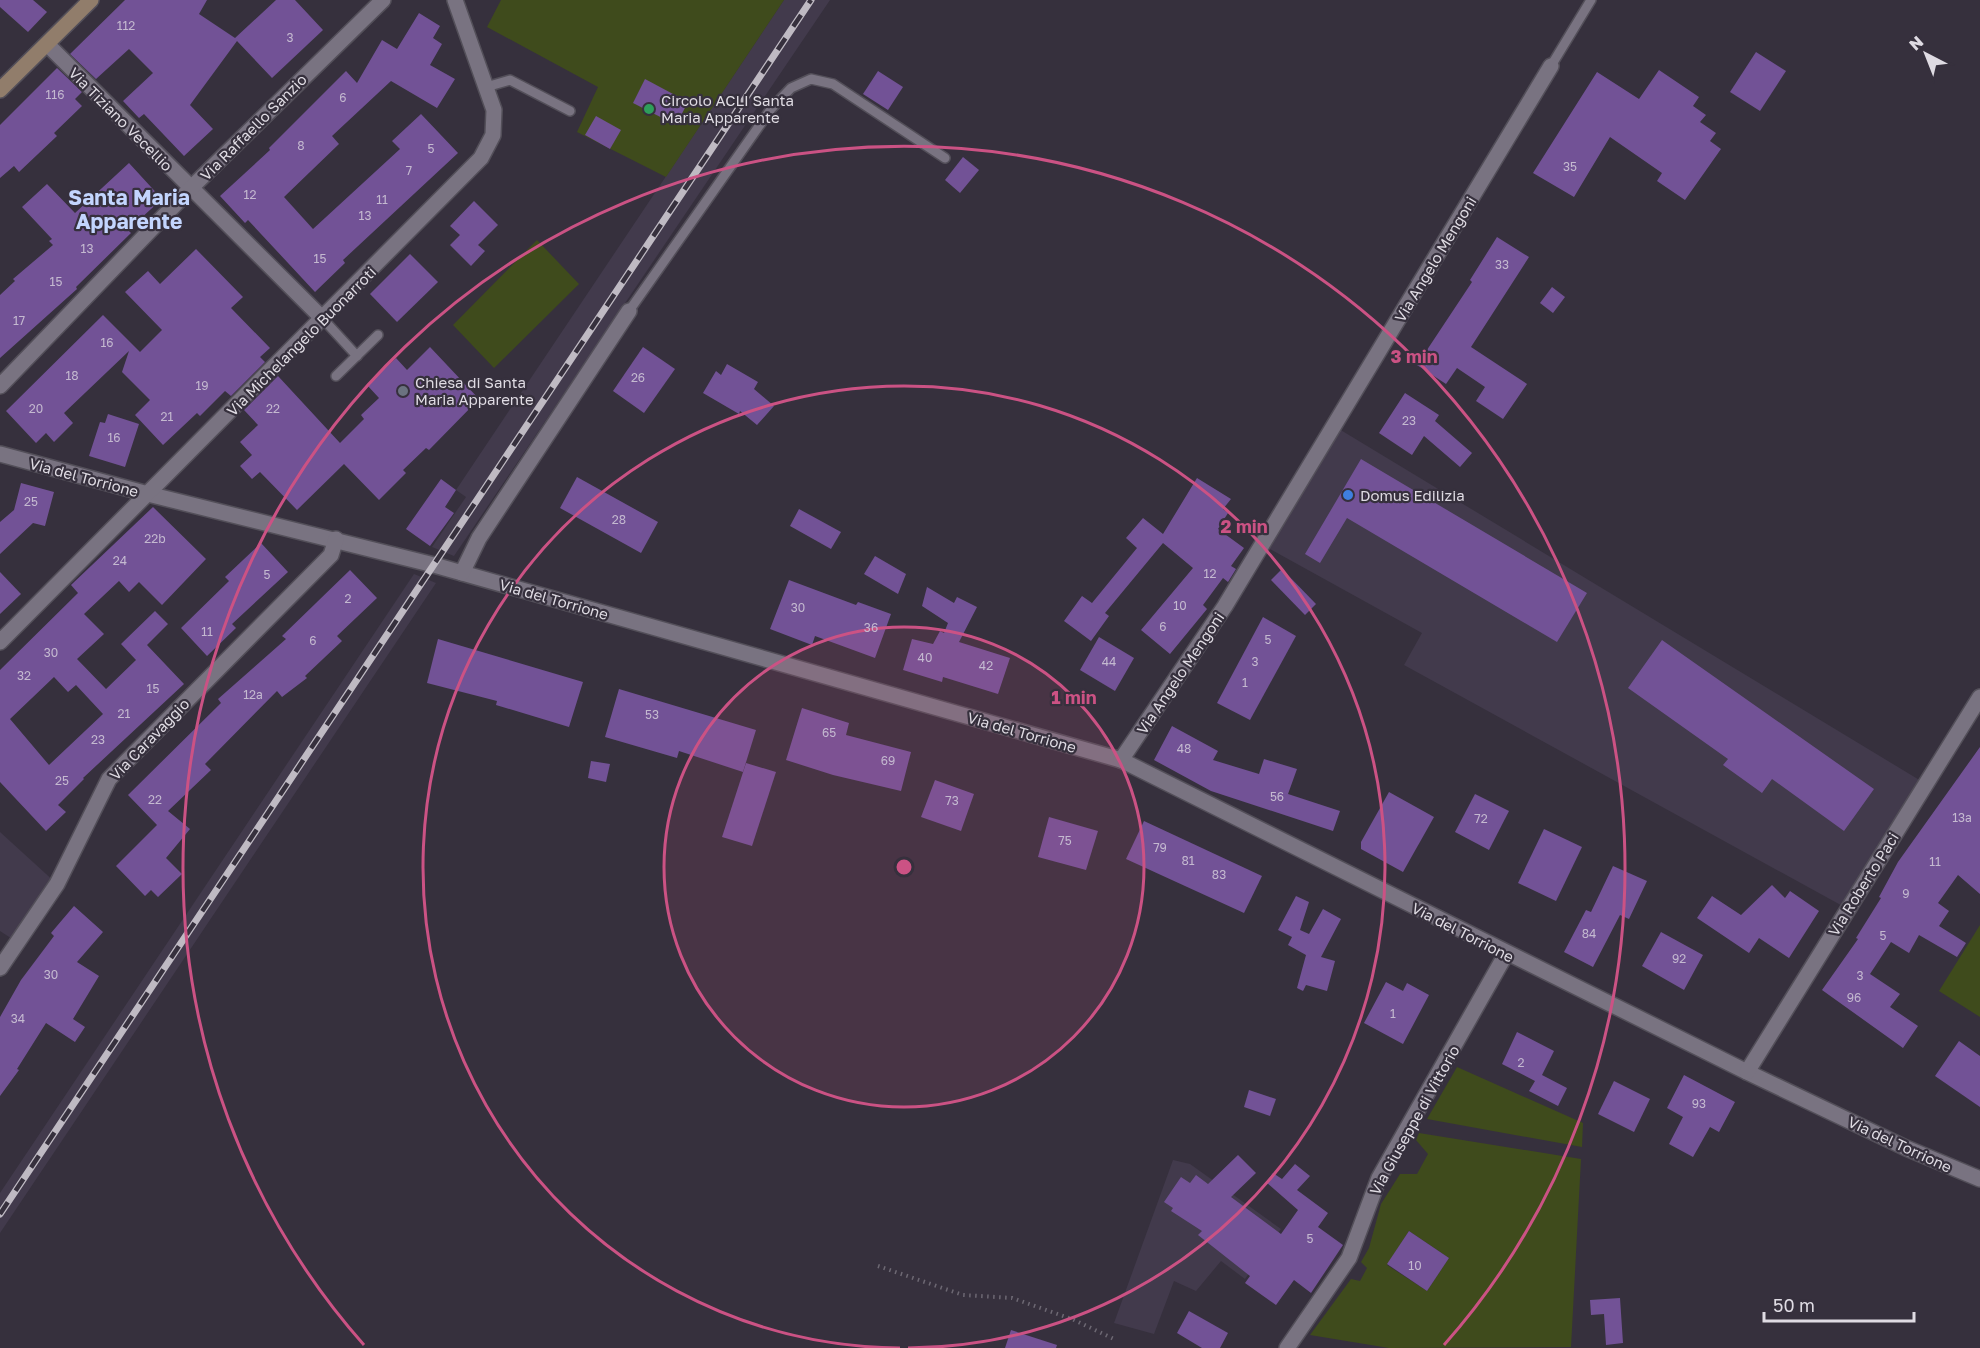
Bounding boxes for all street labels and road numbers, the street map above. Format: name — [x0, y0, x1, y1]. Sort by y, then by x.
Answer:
street label: Via Tiziano Vecellio — [65, 63, 177, 175]
street label: Via Raffaello Sanzio — [196, 70, 310, 184]
street label: Via Angelo Mengoni — [1390, 193, 1480, 325]
street label: Via Michelangelo Buonarroti — [223, 263, 379, 419]
street label: Via del Torrione — [27, 454, 141, 500]
street label: Via del Torrione — [498, 575, 611, 623]
street label: Via Angelo Mengoni — [1132, 609, 1228, 737]
street label: Via Caravaggio — [105, 694, 193, 784]
street label: Via del Torrione — [966, 708, 1079, 756]
street label: Via Roberto Paci — [1824, 829, 1902, 939]
street label: Via del Torrione — [1409, 898, 1517, 966]
street label: Via Giuseppe di Vittorio — [1365, 1042, 1463, 1198]
street label: Via del Torrione — [1845, 1112, 1955, 1176]

